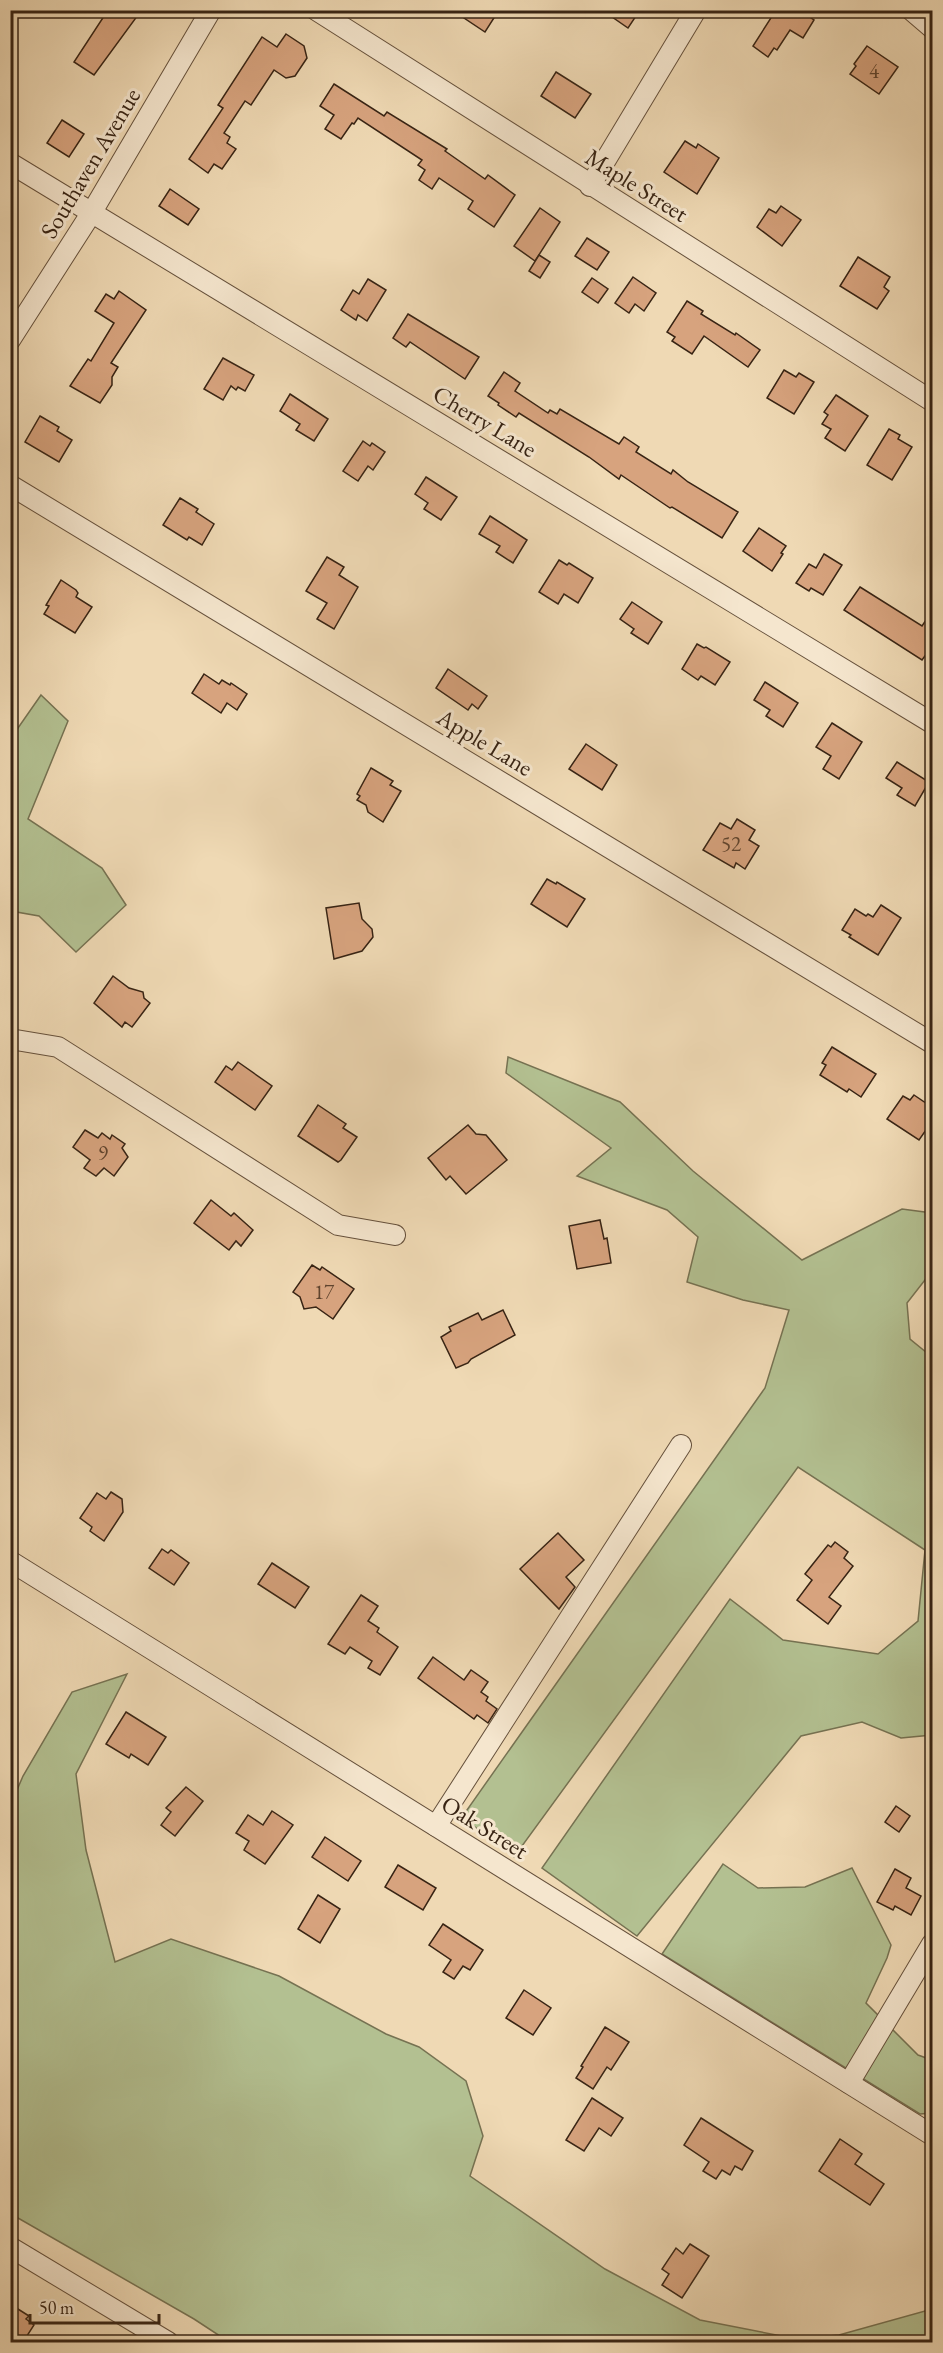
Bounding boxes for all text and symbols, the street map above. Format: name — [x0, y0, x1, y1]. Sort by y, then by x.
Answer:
house number: 4 — [869, 57, 880, 84]
street label: Southaven Avenue — [33, 82, 147, 244]
street label: Maple Street — [580, 141, 695, 229]
street label: Cherry Lane — [427, 378, 543, 464]
street label: Apple Lane — [430, 701, 539, 783]
house number: 52 — [721, 830, 741, 857]
house number: 9 — [98, 1139, 108, 1166]
house number: 17 — [314, 1278, 335, 1305]
street label: Oak Street — [436, 1788, 535, 1866]
scale bar — [30, 2287, 159, 2325]
text: 50 m — [39, 2296, 74, 2319]

